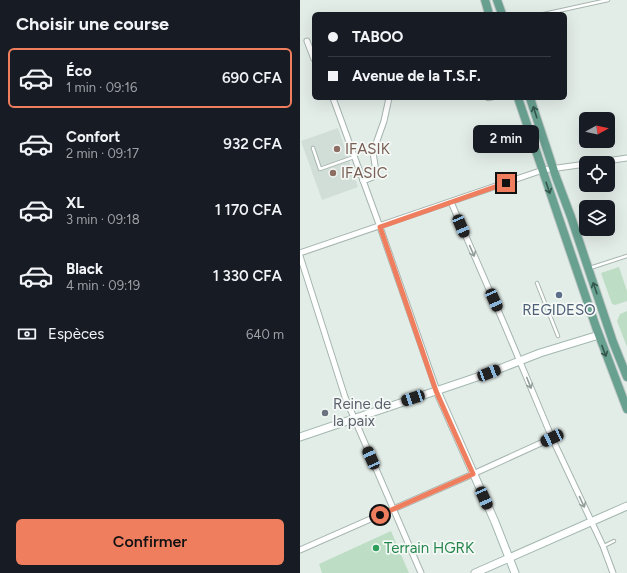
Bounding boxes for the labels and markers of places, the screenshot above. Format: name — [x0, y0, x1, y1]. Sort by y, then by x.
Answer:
place label: IFASIK — [345, 140, 391, 158]
marker: IFASIK — [332, 144, 342, 154]
place label: IFASIC — [341, 164, 388, 182]
marker: IFASIC — [328, 168, 338, 178]
marker: REGIDESO — [554, 290, 564, 300]
place label: REGIDESO — [522, 301, 596, 319]
place label: Reine de la paix — [333, 395, 391, 430]
marker: Reine de la paix — [320, 408, 330, 418]
place label: Terrain HGRK — [384, 539, 475, 557]
marker: Terrain HGRK — [371, 543, 381, 553]

